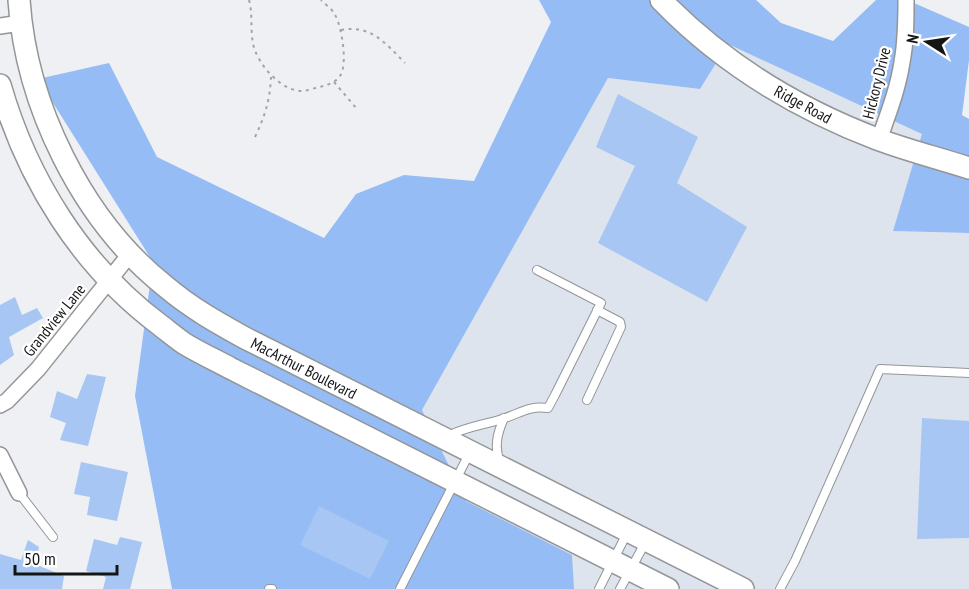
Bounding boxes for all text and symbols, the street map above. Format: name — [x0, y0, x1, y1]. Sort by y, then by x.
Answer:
north arrow — [897, 12, 957, 72]
text: N — [902, 33, 923, 45]
street label: Hickory Drive — [857, 45, 895, 121]
street label: Ridge Road — [771, 81, 835, 127]
street label: Grandview Lane — [19, 280, 89, 360]
street label: MacArthur Boulevard — [248, 333, 360, 403]
scale bar — [15, 538, 117, 576]
text: 50 m — [24, 547, 56, 570]

